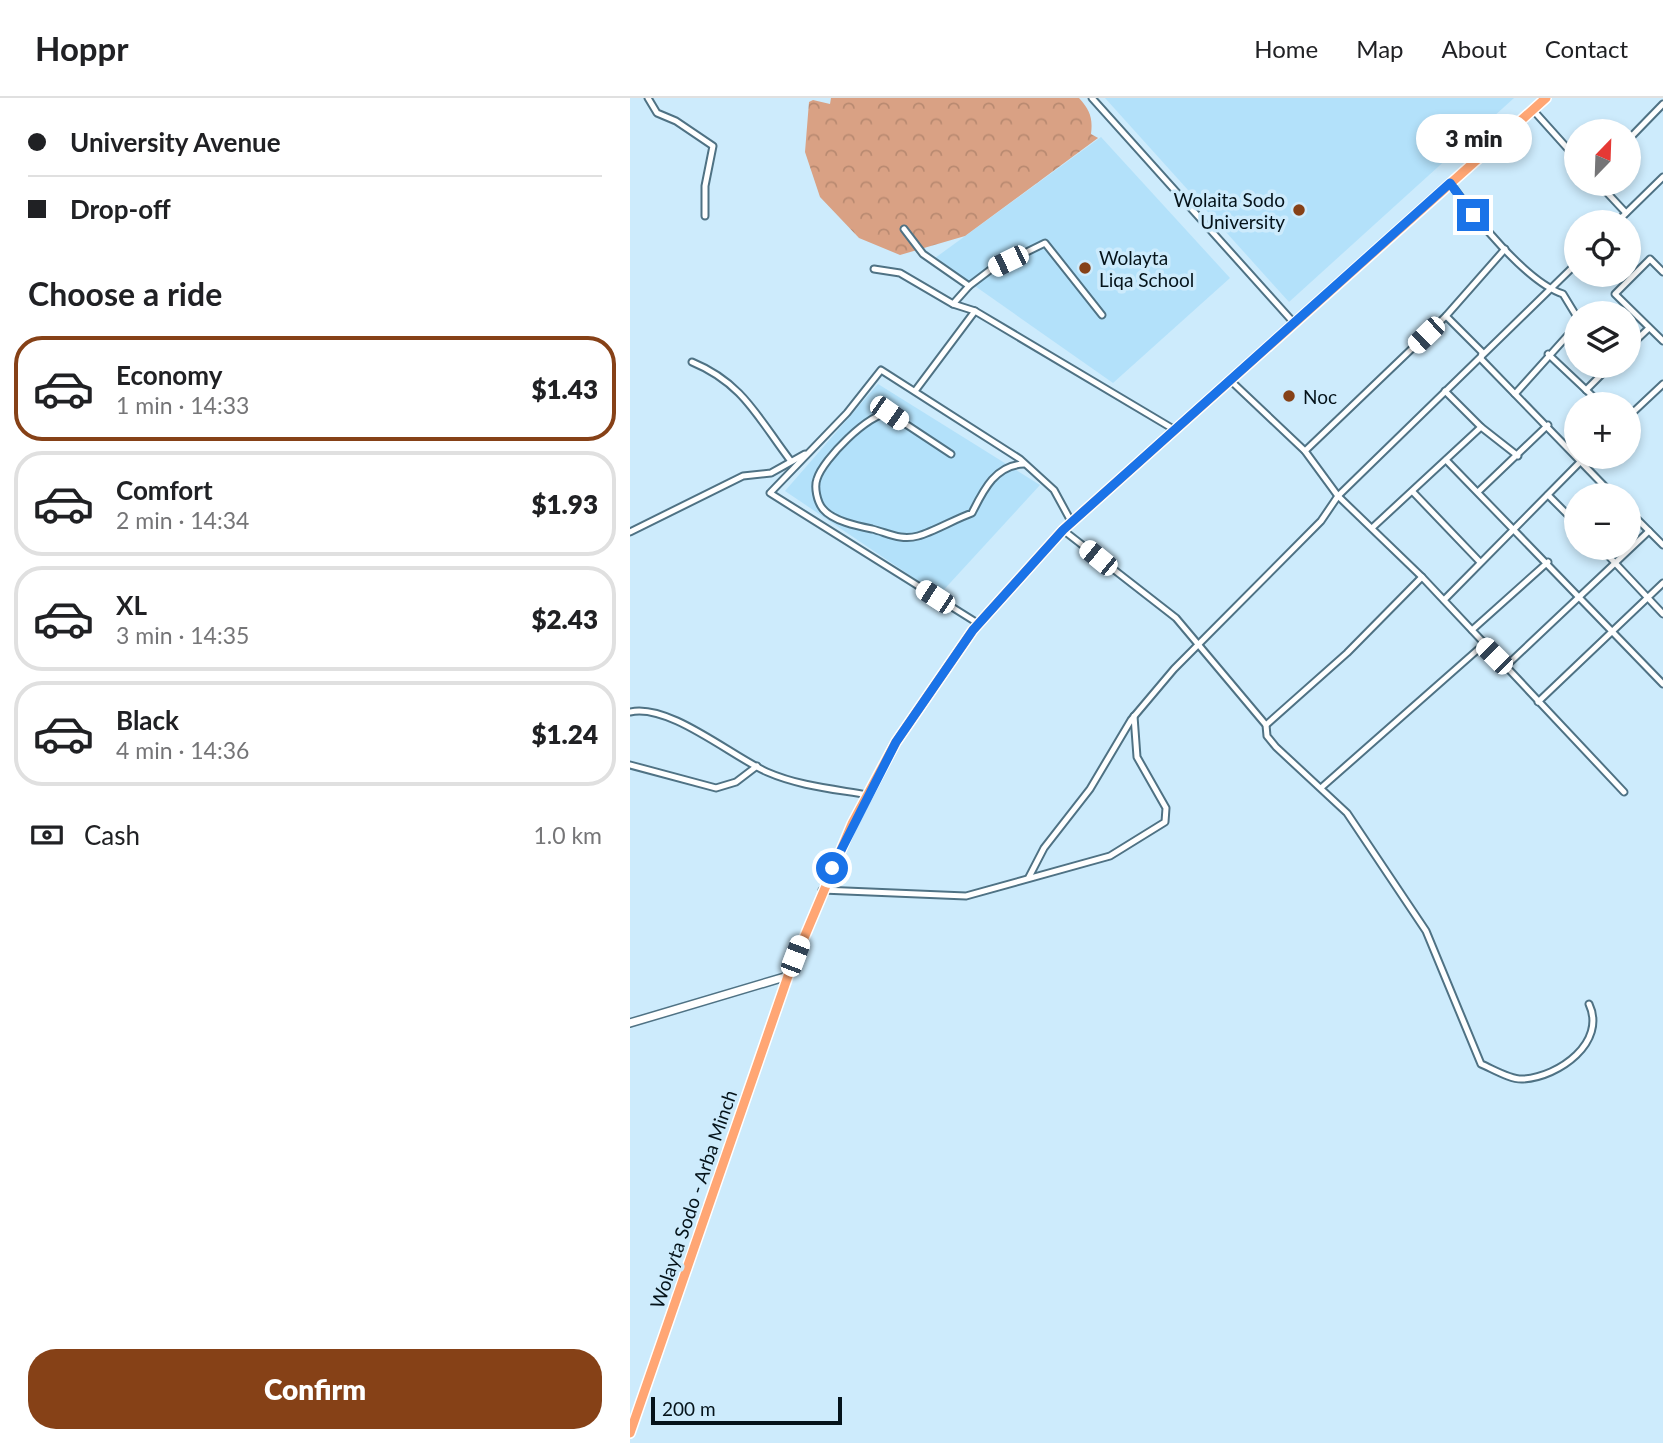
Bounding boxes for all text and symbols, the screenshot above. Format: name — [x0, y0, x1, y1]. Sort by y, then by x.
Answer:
text: Hoppr — [35, 28, 129, 68]
text: Home — [1254, 34, 1318, 63]
text: Map — [1356, 34, 1404, 63]
text: About — [1442, 34, 1507, 63]
text: Contact — [1545, 34, 1628, 63]
callout: 3 min — [1415, 114, 1531, 162]
north arrow — [1564, 119, 1642, 196]
map controls — [1564, 119, 1641, 560]
text: 3 min — [1445, 124, 1503, 152]
text: University Avenue — [70, 126, 281, 158]
place label: Wolaita Sodo University — [1174, 188, 1285, 233]
text: Drop-off — [70, 193, 171, 225]
route end — [1457, 199, 1489, 231]
marker: Wolaita Sodo University — [1291, 202, 1307, 218]
button: locate — [1564, 210, 1641, 287]
car — [985, 242, 1032, 280]
place label: Wolayta Liqa School — [1099, 246, 1194, 291]
marker: Wolayta Liqa School — [1077, 260, 1093, 276]
text: Choose a ride — [28, 274, 222, 313]
button: layers — [1564, 301, 1641, 378]
car — [1404, 313, 1449, 357]
icon: car — [32, 357, 95, 420]
text: Economy — [116, 359, 222, 391]
text: $1.43 — [531, 373, 598, 405]
place label: Noc — [1303, 385, 1337, 408]
marker: Noc — [1281, 388, 1297, 404]
text: 1 min · 14:33 — [116, 391, 249, 419]
car — [866, 392, 913, 434]
button: + — [1564, 392, 1641, 469]
icon: car — [32, 472, 95, 535]
text: Comfort — [116, 474, 213, 506]
button: − — [1564, 483, 1641, 560]
text: $1.93 — [531, 488, 598, 520]
text: 2 min · 14:34 — [116, 506, 249, 534]
car — [1076, 537, 1121, 579]
car — [912, 577, 959, 617]
icon: car — [32, 587, 95, 650]
text: XL — [116, 589, 147, 621]
text: $2.43 — [531, 603, 598, 635]
text: 3 min · 14:35 — [116, 621, 249, 649]
car — [1472, 634, 1517, 678]
icon: car — [32, 702, 95, 765]
text: Black — [116, 704, 179, 736]
text: $1.24 — [531, 718, 598, 750]
text: 4 min · 14:36 — [116, 736, 249, 764]
icon: cash — [28, 816, 66, 854]
text: Cash — [84, 819, 140, 851]
text: 1.0 km — [533, 821, 602, 849]
route start — [816, 852, 848, 884]
car — [778, 933, 813, 979]
street label: Wolayta Sodo - Arba Minch — [645, 1087, 741, 1311]
button: Confirm — [28, 1349, 602, 1429]
scale bar — [651, 1394, 842, 1426]
text: 200 m — [662, 1397, 716, 1420]

